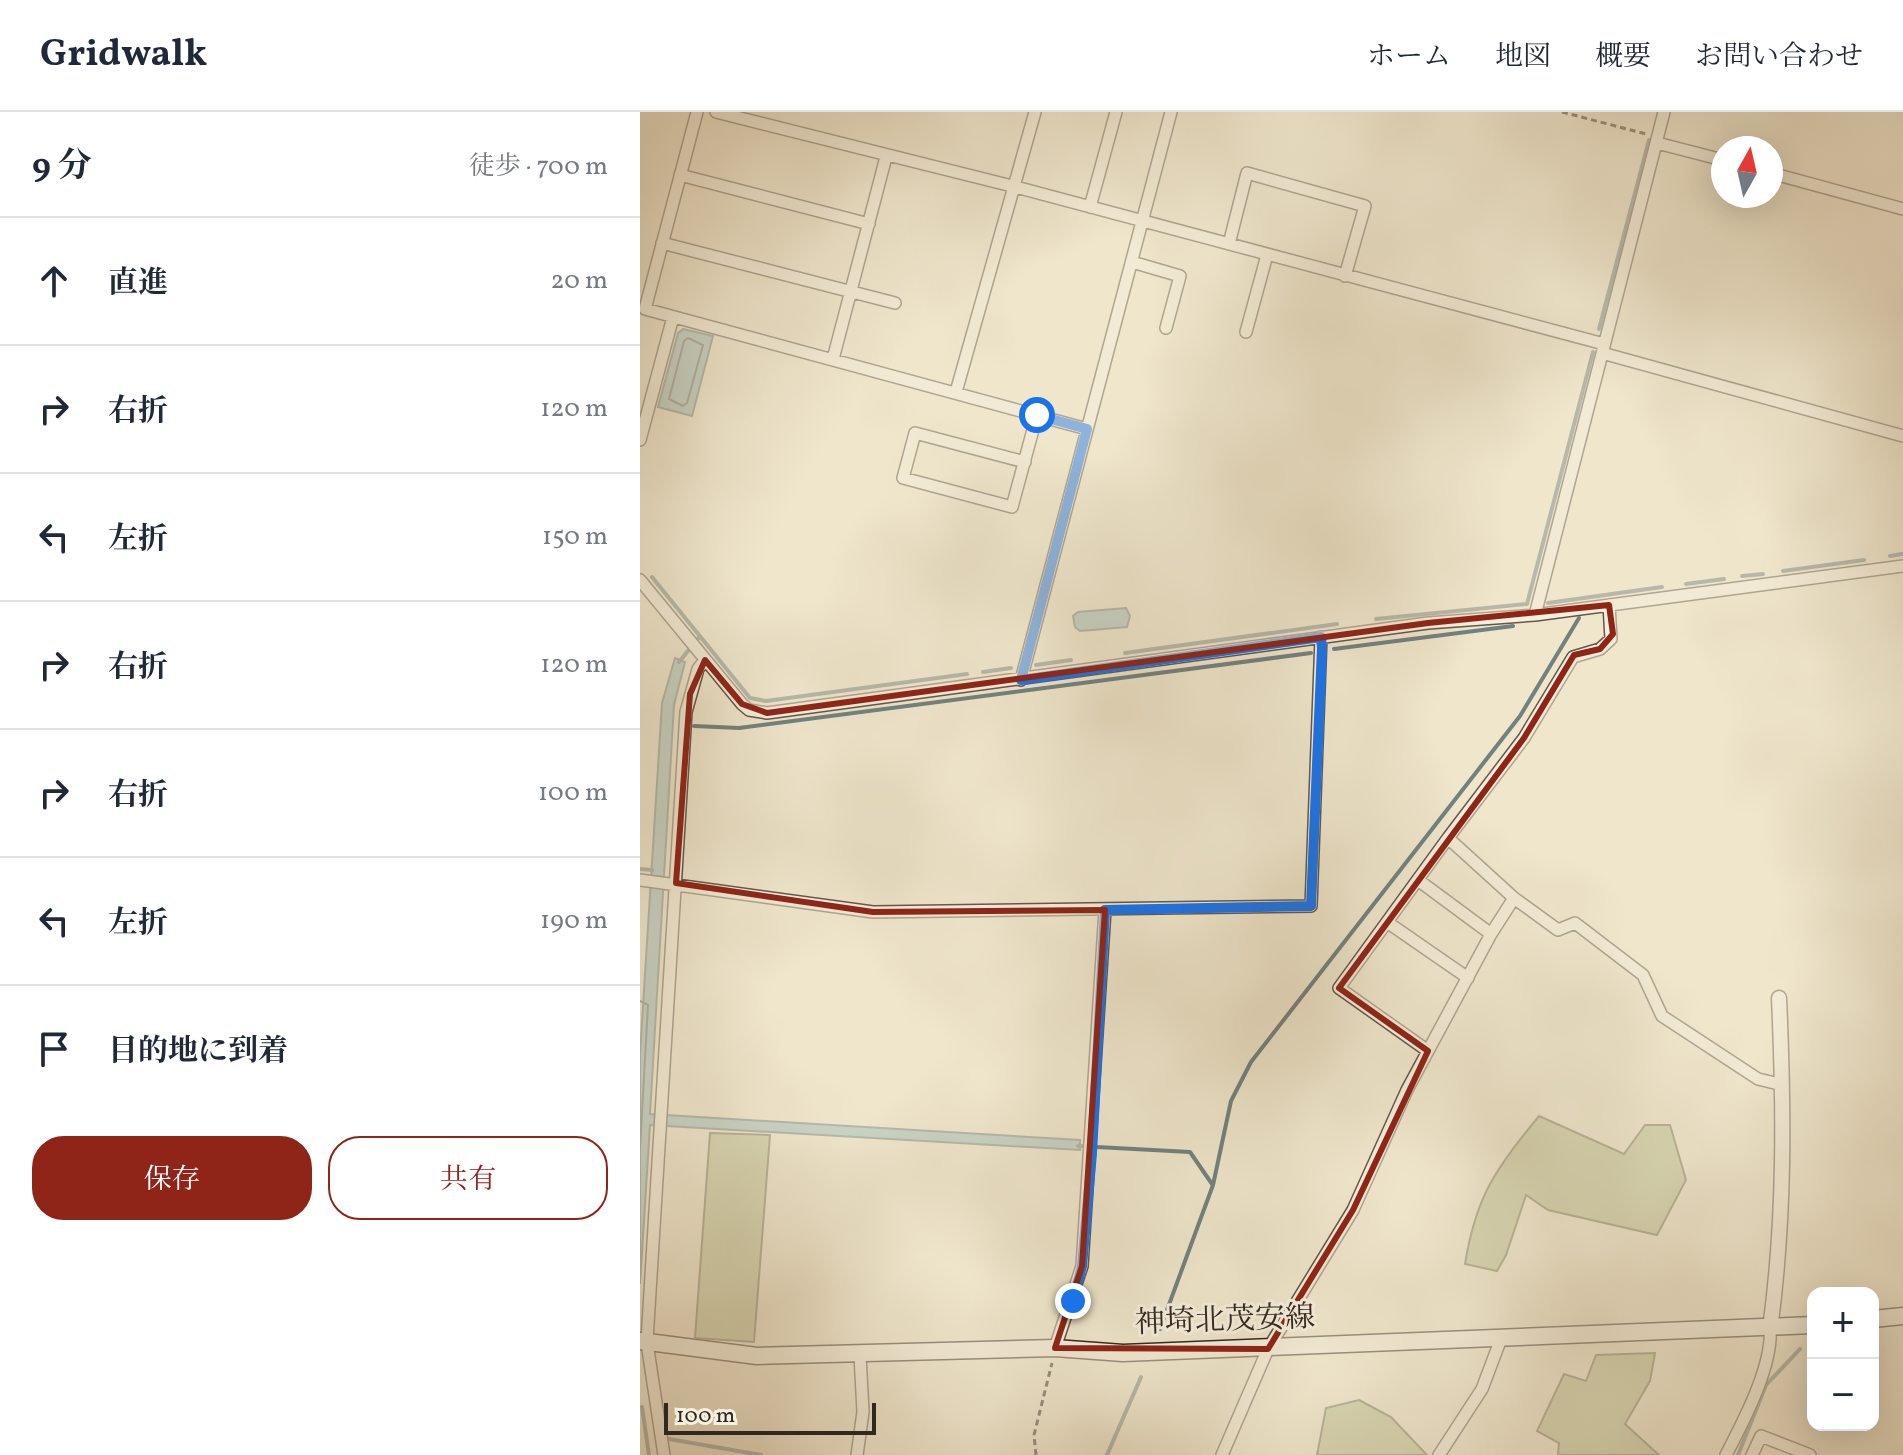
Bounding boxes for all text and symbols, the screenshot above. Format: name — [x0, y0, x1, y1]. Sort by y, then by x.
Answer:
text: Gridwalk — [40, 29, 207, 82]
text: ホーム — [1367, 38, 1451, 77]
text: 地図 — [1495, 38, 1551, 77]
text: 概要 — [1595, 38, 1651, 77]
text: お問い合わせ — [1695, 38, 1863, 77]
north arrow — [1711, 136, 1783, 208]
text: 9 分 — [32, 144, 92, 191]
text: 徒歩 · 700 m — [469, 149, 608, 185]
icon: ahead — [32, 259, 76, 303]
text: 直進 — [108, 263, 168, 305]
text: 20 m — [550, 263, 608, 299]
icon: right — [32, 387, 76, 431]
text: 右折 — [108, 391, 168, 433]
text: 120 m — [540, 391, 608, 427]
route start — [1019, 397, 1055, 433]
icon: left — [32, 515, 76, 559]
text: 左折 — [108, 519, 168, 561]
text: 150 m — [542, 519, 608, 555]
icon: right — [32, 643, 76, 687]
text: 右折 — [108, 647, 168, 689]
text: 120 m — [540, 647, 608, 683]
icon: right — [32, 771, 76, 815]
text: 右折 — [108, 775, 168, 817]
text: 100 m — [538, 775, 608, 811]
icon: left — [32, 899, 76, 943]
text: 左折 — [108, 903, 168, 945]
text: 190 m — [540, 903, 608, 939]
icon: arrive — [32, 1027, 76, 1071]
text: 目的地に到着 — [108, 1031, 288, 1073]
button: 保存 — [32, 1136, 312, 1220]
button: 共有 — [328, 1136, 608, 1220]
route end — [1055, 1283, 1091, 1319]
map controls — [1807, 1287, 1879, 1431]
button: + — [1807, 1287, 1879, 1359]
street label: 神埼北茂安線 — [1134, 1297, 1316, 1345]
button: − — [1807, 1359, 1879, 1431]
scale bar — [664, 1399, 876, 1435]
text: 100 m — [676, 1401, 735, 1432]

